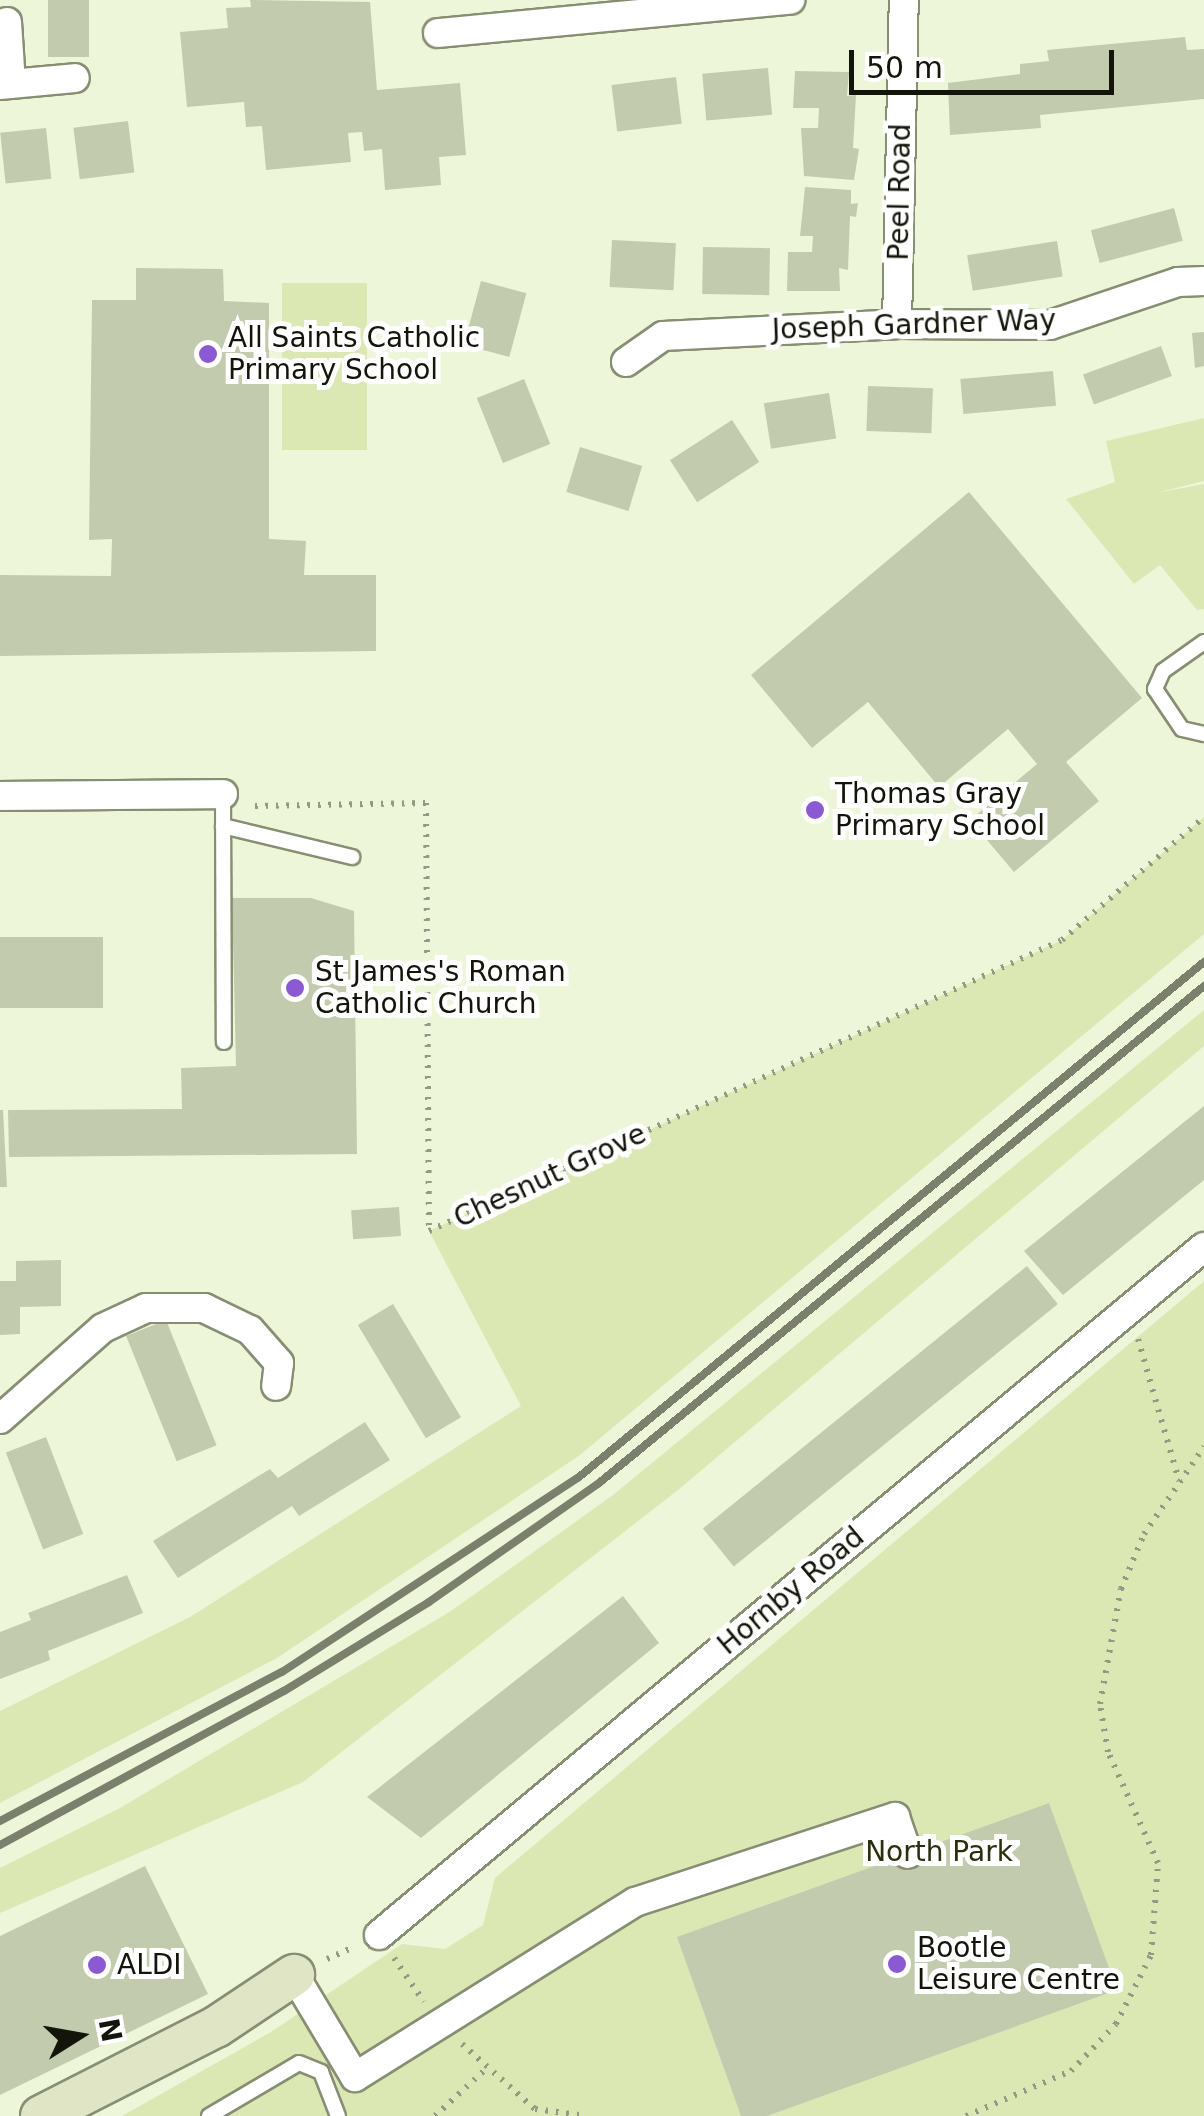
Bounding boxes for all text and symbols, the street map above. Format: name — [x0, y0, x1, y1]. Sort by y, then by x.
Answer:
scale bar — [854, 30, 1119, 92]
text: 50 m — [866, 50, 943, 85]
street label: Peel Road — [882, 123, 918, 261]
street label: Joseph Gardner Way — [771, 303, 1057, 347]
place label: All Saints Catholic Primary School — [228, 321, 480, 387]
marker: All Saints Catholic Primary School — [197, 343, 219, 365]
place label: Thomas Gray Primary School — [835, 777, 1045, 843]
marker: Thomas Gray Primary School — [804, 799, 826, 821]
place label: St James's Roman Catholic Church — [315, 955, 566, 1021]
marker: St James's Roman Catholic Church — [284, 977, 306, 999]
street label: Chesnut Grove — [449, 1117, 651, 1235]
street label: Hornby Road — [711, 1520, 871, 1662]
park label: North Park — [865, 1835, 1013, 1869]
place label: Bootle Leisure Centre — [917, 1931, 1120, 1997]
place label: ALDI — [117, 1948, 182, 1982]
marker: Bootle Leisure Centre — [886, 1953, 908, 1975]
marker: ALDI — [86, 1954, 108, 1976]
north arrow — [30, 1986, 130, 2086]
text: N — [92, 2016, 128, 2045]

